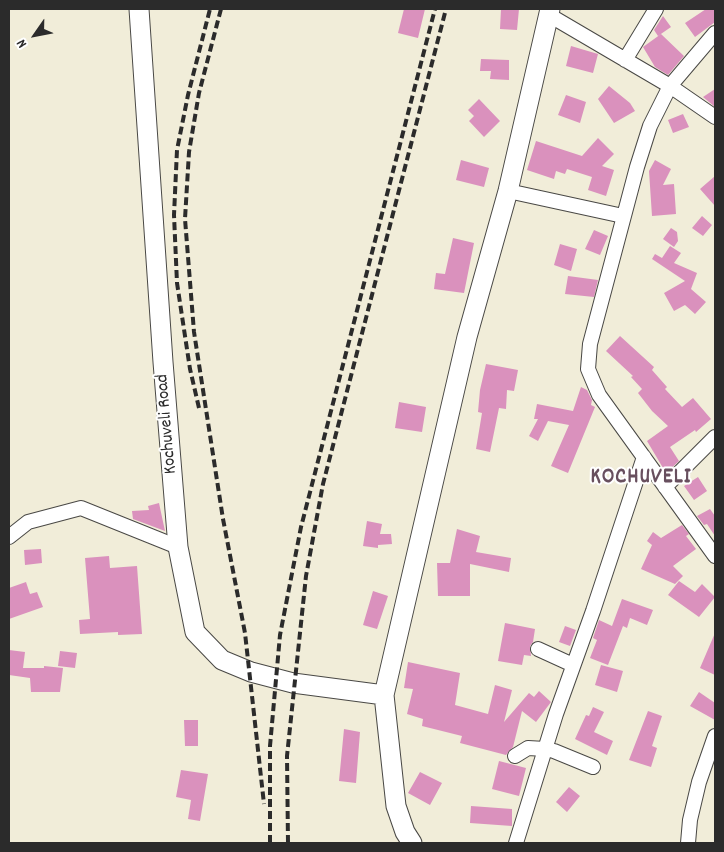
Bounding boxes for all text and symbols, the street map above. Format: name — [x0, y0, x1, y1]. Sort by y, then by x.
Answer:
north arrow — [10, 10, 60, 60]
text: N — [12, 35, 33, 52]
street label: Kochuveli Road — [153, 373, 183, 475]
district label: KOCHUVELI — [589, 466, 693, 492]

